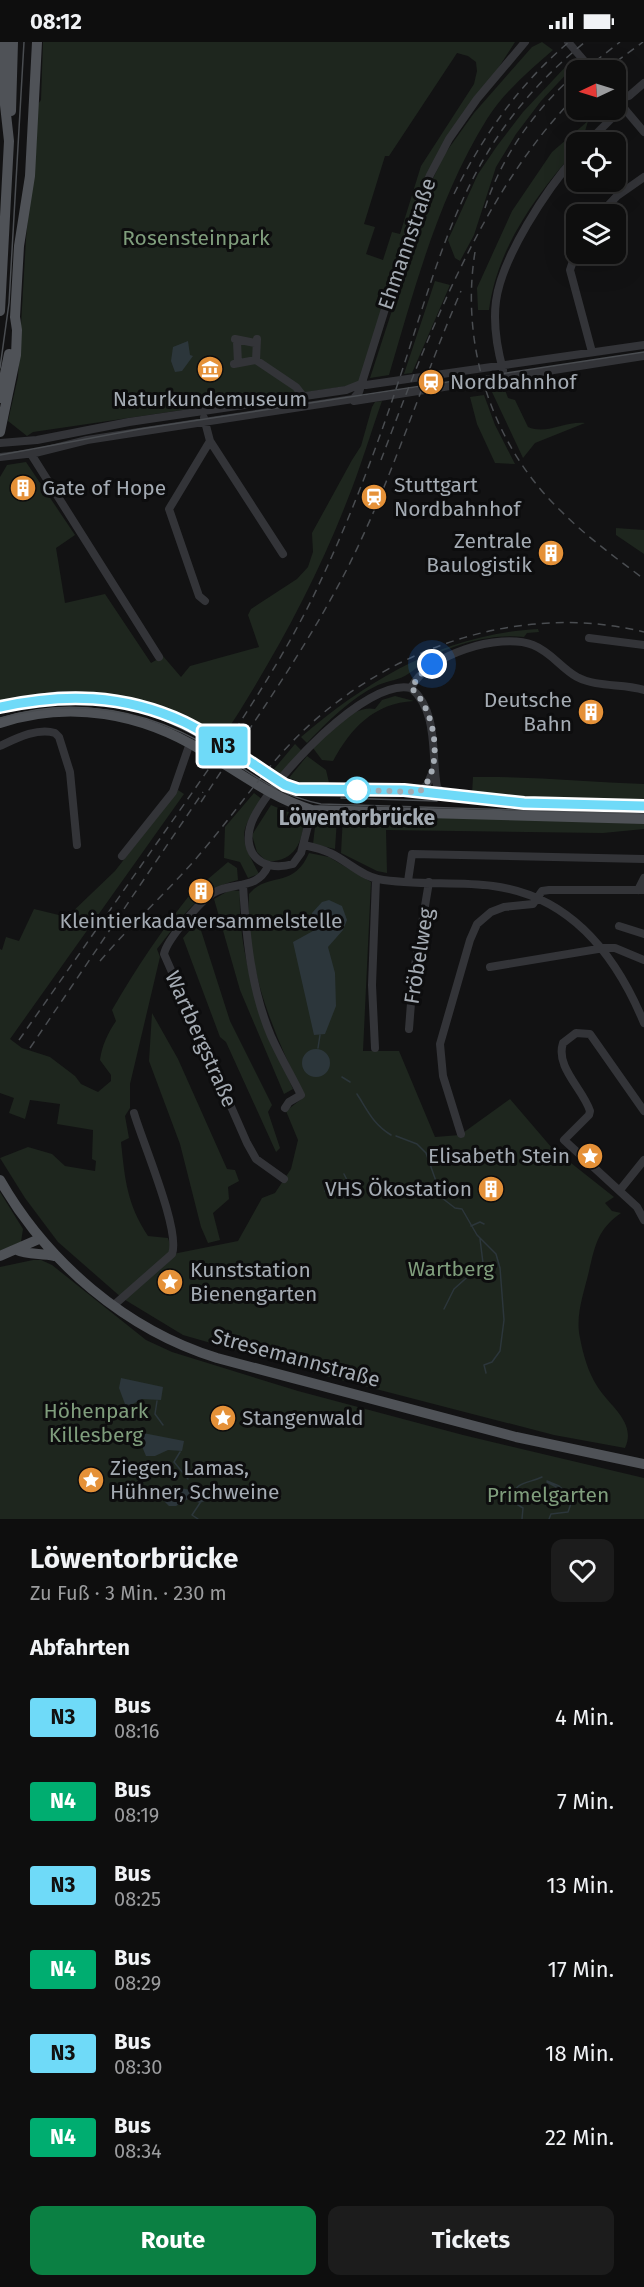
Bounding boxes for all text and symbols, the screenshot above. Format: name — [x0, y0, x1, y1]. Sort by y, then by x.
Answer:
text: 08:12 — [30, 8, 82, 35]
north arrow — [566, 60, 626, 120]
map controls — [566, 60, 626, 264]
button: locate — [566, 132, 626, 192]
street label: Ehmannstraße — [372, 175, 442, 313]
button: layers — [566, 204, 626, 264]
park label: Rosensteinpark — [122, 225, 270, 251]
museum icon: Naturkundemuseum — [195, 354, 225, 384]
station icon: Nordbahnhof — [416, 367, 446, 397]
place label: Nordbahnhof — [450, 369, 579, 395]
place label: Naturkundemuseum — [113, 386, 307, 412]
place label: Stuttgart Nordbahnhof — [394, 472, 523, 522]
building icon: Gate of Hope — [8, 473, 38, 503]
place label: Gate of Hope — [42, 475, 166, 501]
station icon: Stuttgart Nordbahnhof — [359, 482, 389, 512]
place label: Zentrale Baulogistik — [426, 528, 532, 578]
building icon: Zentrale Baulogistik — [536, 538, 566, 568]
your location — [417, 649, 447, 679]
place label: Deutsche Bahn — [484, 687, 572, 737]
building icon: Deutsche Bahn — [576, 697, 606, 727]
line badge: N3 — [196, 726, 250, 766]
text: N3 — [211, 733, 235, 759]
marker: Löwentorbrücke — [344, 777, 370, 803]
place label: Löwentorbrücke — [279, 805, 436, 831]
building icon: Kleintierkadaversammelstelle — [186, 876, 216, 906]
street label: Fröbelweg — [399, 906, 439, 1006]
place label: Kleintierkadaversammelstelle — [60, 908, 342, 934]
street label: Wartbergstraße — [159, 967, 243, 1111]
place icon: Elisabeth Stein — [575, 1141, 605, 1171]
place label: Elisabeth Stein — [428, 1143, 570, 1169]
building icon: VHS Ökostation — [476, 1174, 506, 1204]
place label: VHS Ökostation — [325, 1176, 472, 1202]
park label: Wartberg — [408, 1256, 494, 1282]
place label: Kunststation Bienengarten — [190, 1257, 317, 1307]
place icon: Kunststation Bienengarten — [155, 1267, 185, 1297]
street label: Stresemannstraße — [209, 1323, 383, 1393]
park label: Höhenpark Killesberg — [43, 1398, 149, 1448]
place icon: Stangenwald — [208, 1403, 238, 1433]
place label: Stangenwald — [242, 1405, 364, 1431]
place label: Ziegen, Lamas, Hühner, Schweine — [110, 1455, 280, 1505]
place icon: Ziegen, Lamas, Hühner, Schweine — [76, 1465, 106, 1495]
park label: Primelgarten — [487, 1482, 609, 1508]
button: heart — [551, 1539, 614, 1602]
text: Löwentorbrücke — [30, 1542, 238, 1575]
text: Zu Fuß · 3 Min. · 230 m — [30, 1581, 227, 1605]
text: Abfahrten — [30, 1634, 130, 1661]
text: Bus — [114, 1692, 151, 1719]
text: N3 — [51, 1704, 75, 1730]
text: 4 Min. — [555, 1704, 614, 1731]
text: 08:16 — [114, 1719, 160, 1743]
text: Bus — [114, 1776, 151, 1803]
text: N4 — [50, 1788, 76, 1814]
text: 7 Min. — [557, 1788, 614, 1815]
text: 08:19 — [114, 1803, 159, 1827]
text: Bus — [114, 1860, 151, 1887]
text: N3 — [51, 1872, 75, 1898]
text: 13 Min. — [546, 1872, 614, 1899]
text: 08:25 — [114, 1887, 161, 1911]
text: Bus — [114, 1944, 151, 1971]
text: N4 — [50, 1956, 76, 1982]
text: 17 Min. — [547, 1956, 614, 1983]
text: 08:29 — [114, 1971, 161, 1995]
text: Bus — [114, 2028, 151, 2055]
text: N3 — [51, 2040, 75, 2066]
text: 18 Min. — [545, 2040, 614, 2067]
text: 08:30 — [114, 2055, 162, 2079]
text: Bus — [114, 2112, 151, 2139]
text: N4 — [50, 2124, 76, 2150]
text: 22 Min. — [545, 2124, 614, 2151]
text: 08:34 — [114, 2139, 162, 2163]
button: Route — [30, 2206, 316, 2275]
button: Tickets — [328, 2206, 614, 2275]

